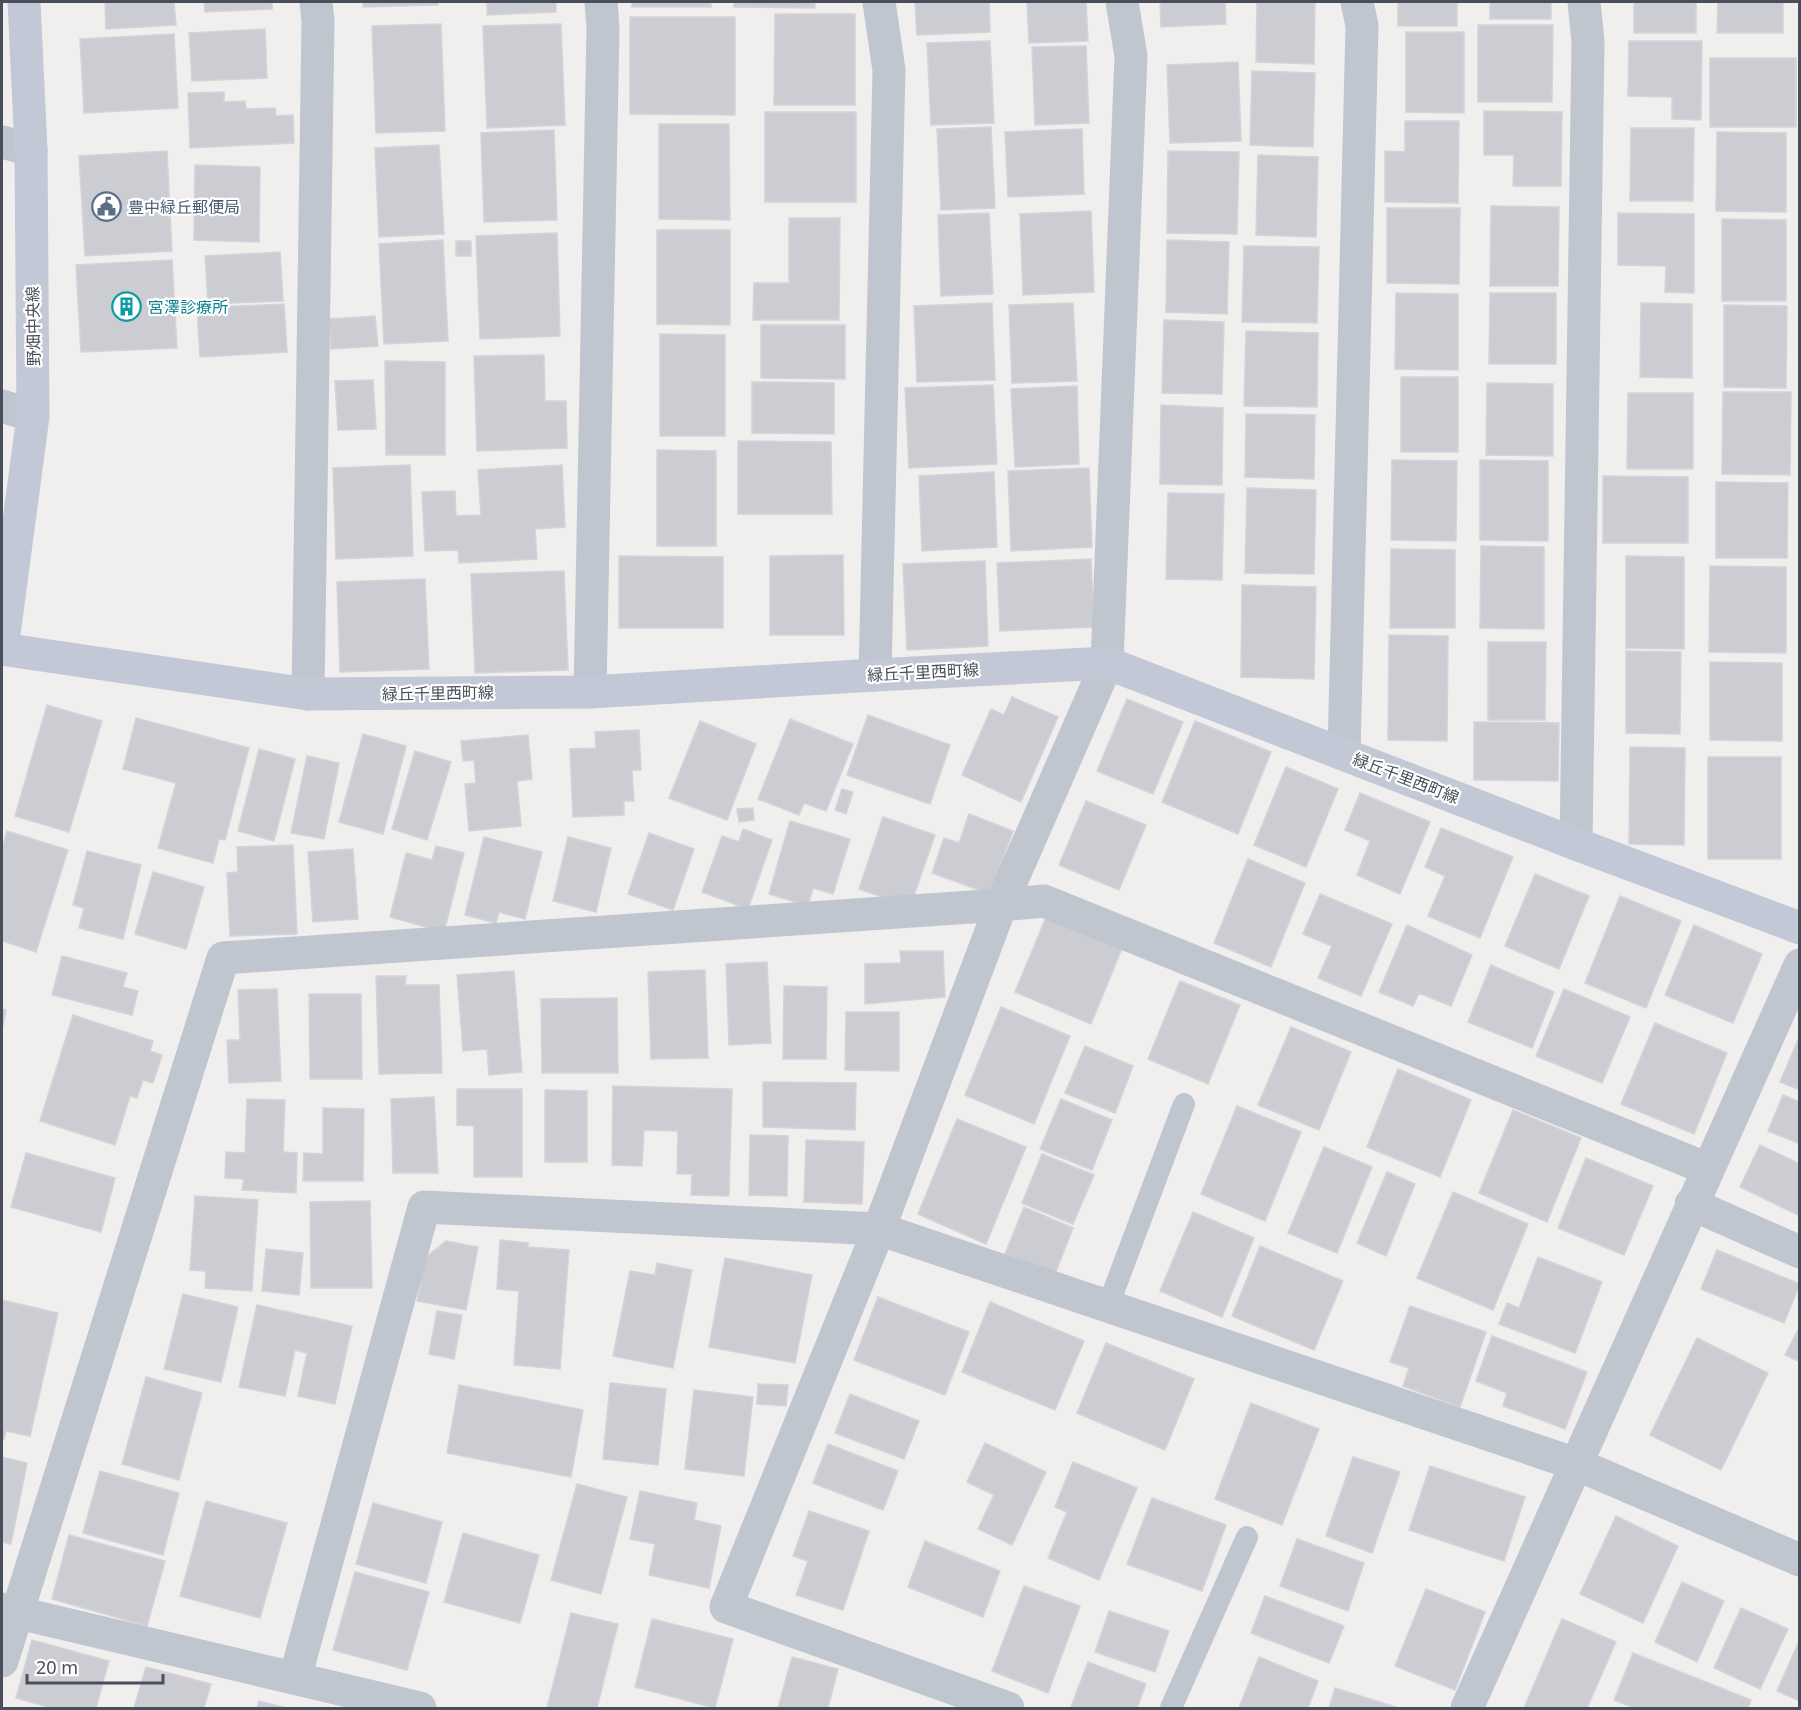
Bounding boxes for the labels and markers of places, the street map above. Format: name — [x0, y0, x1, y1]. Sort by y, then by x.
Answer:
public building icon: 豊中緑丘郵便局 — [91, 191, 123, 223]
place label: 豊中緑丘郵便局 — [128, 196, 240, 218]
building icon: 宮澤診療所 — [111, 291, 143, 323]
place label: 宮澤診療所 — [148, 296, 228, 318]

